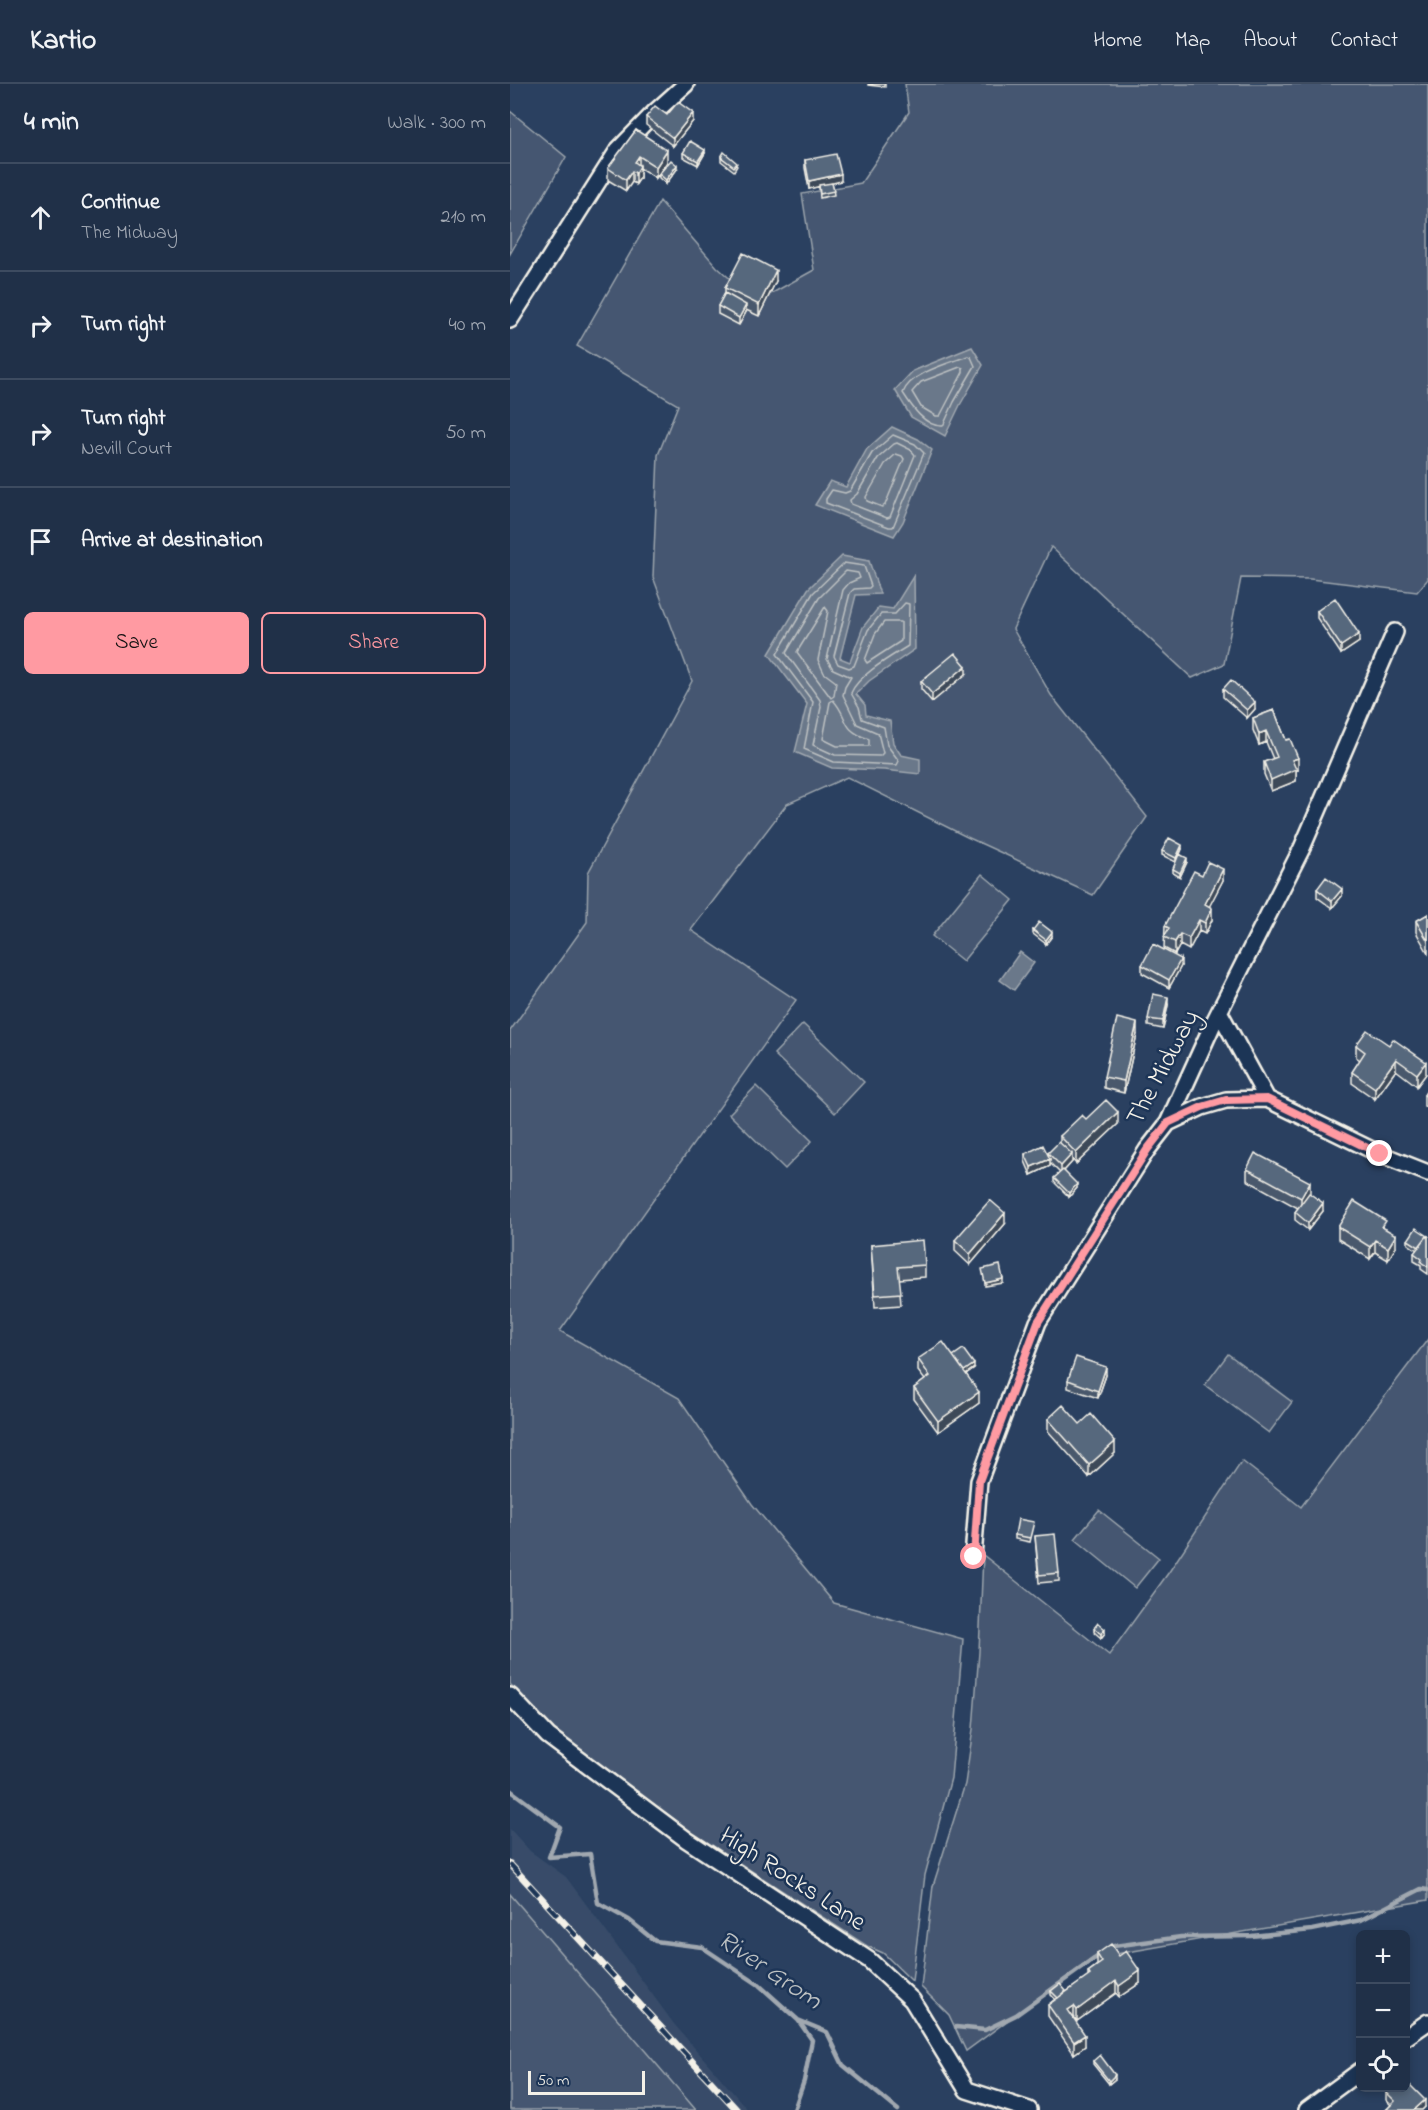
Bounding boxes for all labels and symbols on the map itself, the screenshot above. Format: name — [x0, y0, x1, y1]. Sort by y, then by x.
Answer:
street label: The Midway — [1118, 1003, 1210, 1133]
route end — [1366, 1140, 1392, 1166]
route start — [960, 1543, 986, 1569]
street label: High Rocks Lane — [711, 1818, 873, 1942]
water label: River Grom — [709, 1922, 830, 2021]
scale bar — [528, 2068, 645, 2096]

